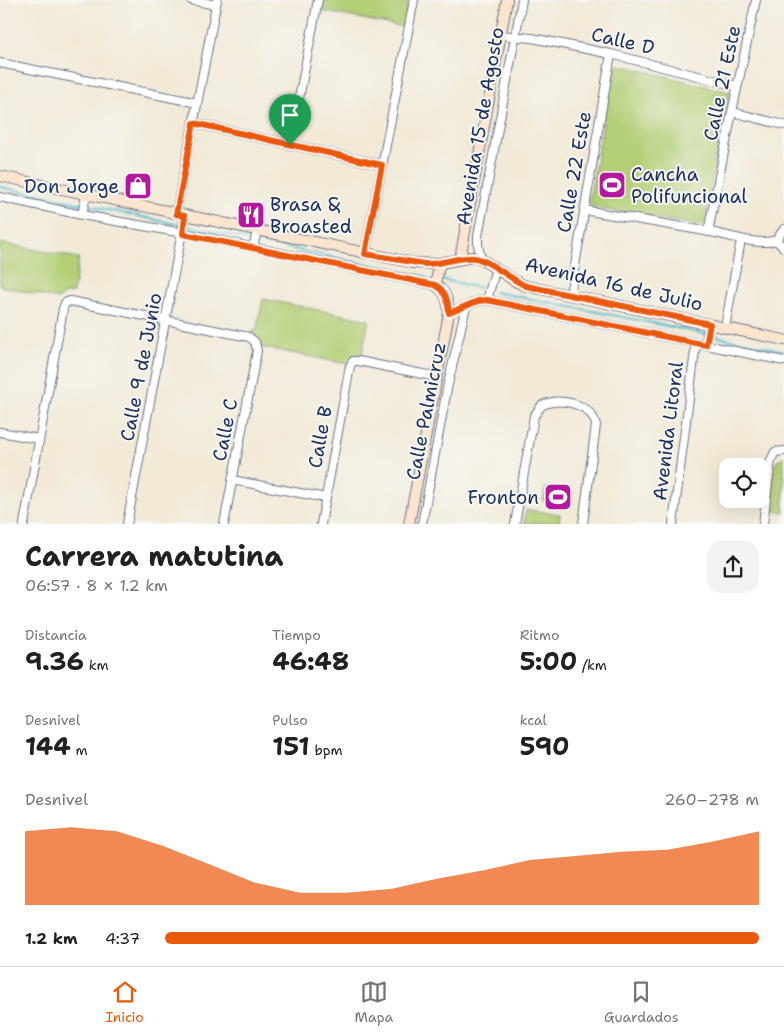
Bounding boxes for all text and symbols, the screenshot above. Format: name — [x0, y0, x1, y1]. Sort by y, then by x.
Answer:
street label: Calle D — [589, 22, 657, 60]
street label: Calle 21 Este — [698, 23, 746, 143]
street label: Avenida 15 de Agosto — [450, 25, 510, 227]
pin — [269, 94, 311, 145]
icon: arrive — [276, 101, 304, 129]
street label: Calle 22 Este — [551, 109, 597, 235]
place label: Cancha Polifuncional — [631, 162, 748, 209]
sports icon: Cancha Polifuncional — [597, 170, 627, 200]
shop icon: Don Jorge — [123, 171, 153, 201]
place label: Don Jorge — [24, 174, 119, 199]
place label: Brasa & Broasted — [270, 192, 352, 239]
restaurant icon: Brasa & Broasted — [236, 200, 266, 230]
street label: Avenida 16 de Julio — [523, 251, 705, 317]
street label: Calle 9 de Junio — [114, 291, 168, 443]
street label: Calle Palmicruz — [400, 340, 452, 482]
street label: Avenida Litoral — [647, 360, 689, 502]
street label: Calle C — [207, 397, 243, 463]
street label: Calle B — [302, 404, 338, 470]
map controls — [719, 458, 769, 508]
button: locate — [719, 458, 769, 508]
sports icon: Fronton — [543, 482, 573, 512]
place label: Fronton — [467, 485, 539, 510]
text: Carrera matutina — [25, 537, 283, 575]
button: share — [707, 541, 759, 593]
text: 06:57 · 8 × 1.2 km — [25, 575, 168, 596]
text: Distancia — [25, 626, 87, 644]
text: Tiempo — [272, 626, 321, 644]
text: Ritmo — [520, 626, 559, 644]
text: 9.36 — [25, 644, 84, 678]
text: 46:48 — [272, 644, 349, 678]
text: 5:00 — [520, 644, 577, 678]
text: km — [84, 656, 109, 674]
text: /km — [577, 656, 607, 674]
text: Desnivel — [25, 711, 80, 729]
text: Pulso — [272, 711, 308, 729]
text: kcal — [520, 711, 547, 729]
text: 144 — [25, 729, 71, 763]
text: 151 — [272, 729, 310, 763]
text: 590 — [520, 729, 569, 763]
text: m — [71, 741, 88, 759]
text: bpm — [310, 741, 343, 759]
text: Desnivel — [25, 789, 88, 810]
text: 260–278 m — [664, 789, 759, 810]
text: 1.2 km — [25, 928, 78, 949]
text: 4:37 — [105, 928, 140, 949]
tab: Inicio — [105, 978, 144, 1026]
tab: Mapa — [355, 978, 393, 1026]
tab: Guardados — [604, 978, 679, 1026]

